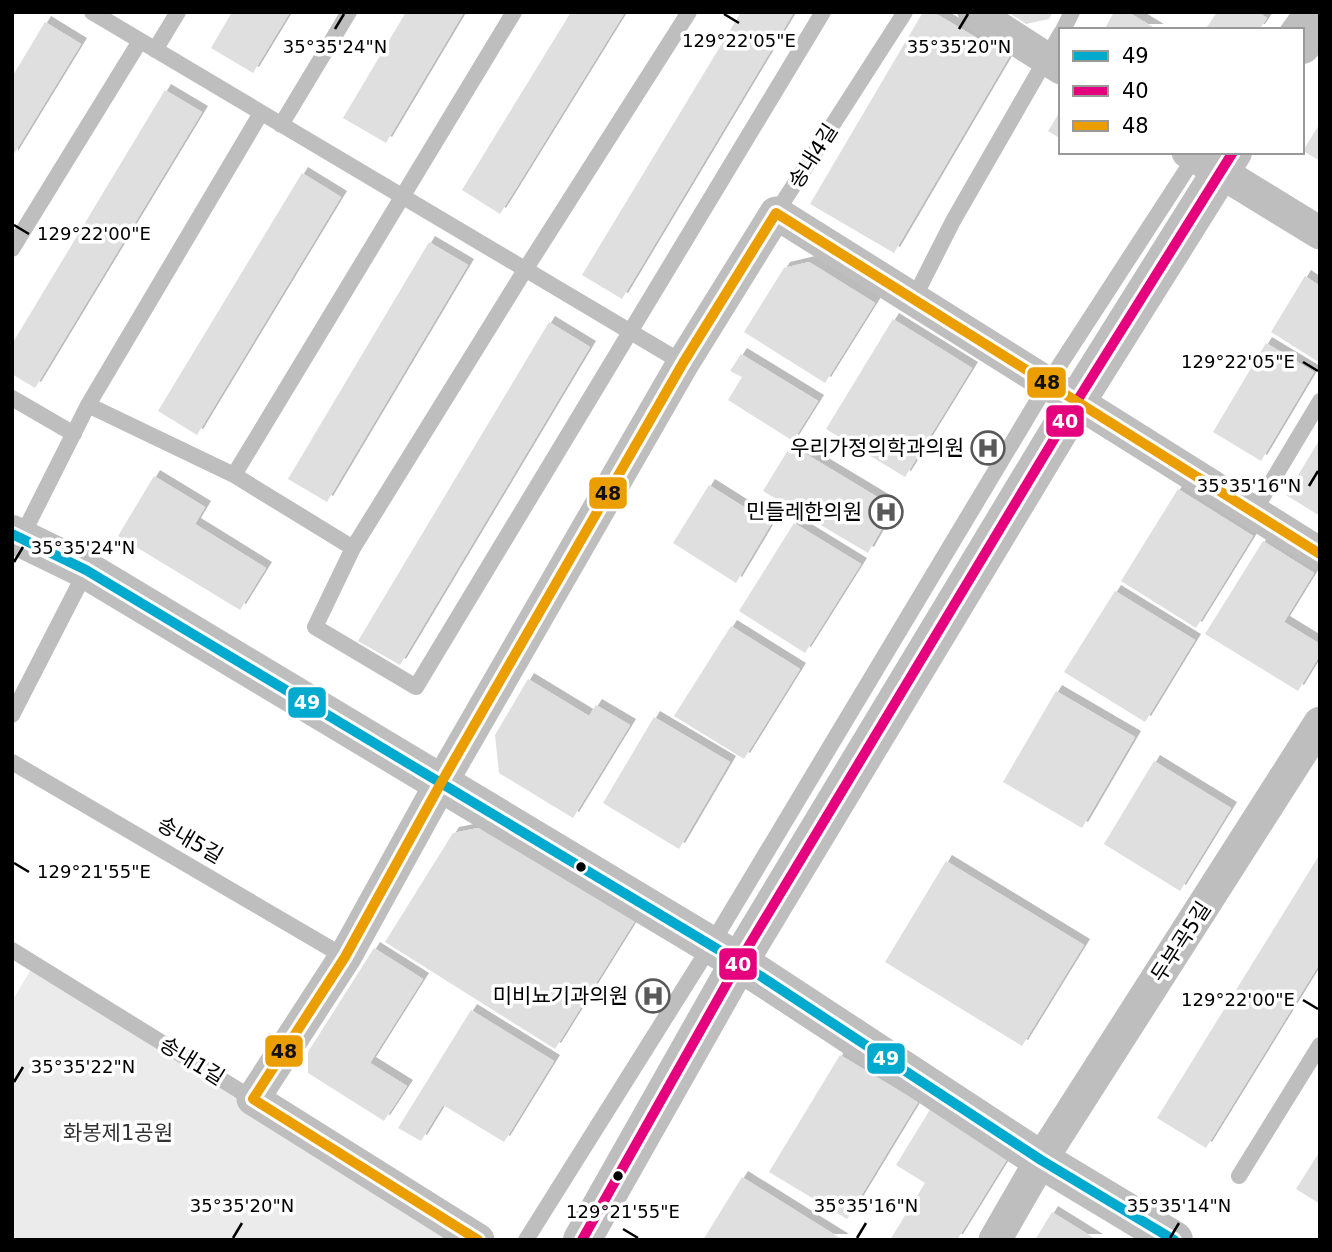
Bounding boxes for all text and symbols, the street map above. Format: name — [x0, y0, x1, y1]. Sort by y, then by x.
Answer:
legend — [1059, 28, 1304, 154]
text: 129°22'05"E — [682, 30, 796, 51]
text: 35°35'24"N — [283, 36, 387, 57]
text: 35°35'20"N — [907, 36, 1011, 57]
text: 49 — [1122, 44, 1149, 68]
text: 40 — [1122, 79, 1149, 103]
text: 48 — [1122, 114, 1149, 138]
street label: 송내4길 — [784, 120, 842, 192]
text: 129°22'00"E — [37, 223, 151, 244]
text: 129°22'05"E — [1181, 351, 1295, 372]
line badge: 48 — [1026, 366, 1067, 399]
text: 48 — [1034, 371, 1060, 393]
line badge: 40 — [1045, 404, 1085, 438]
text: 40 — [1052, 410, 1078, 432]
hospital icon: 우리가정의학과의원 — [969, 429, 1007, 467]
place label: 우리가정의학과의원 — [790, 436, 964, 460]
text: 35°35'16"N — [1197, 475, 1301, 496]
line badge: 48 — [588, 476, 628, 510]
text: 48 — [595, 482, 621, 504]
hospital icon: 민들레한의원 — [867, 493, 905, 531]
place label: 민들레한의원 — [746, 500, 862, 524]
text: 35°35'24"N — [31, 537, 135, 558]
line badge: 49 — [287, 686, 327, 719]
text: 49 — [294, 691, 320, 713]
street label: 송내5길 — [153, 812, 227, 868]
unlabelled marker — [574, 860, 588, 874]
text: 129°21'55"E — [37, 861, 151, 882]
street label: 두부곡5길 — [1146, 897, 1216, 987]
line badge: 40 — [718, 947, 758, 981]
text: 40 — [725, 953, 751, 975]
hospital icon: 미비뇨기과의원 — [634, 977, 672, 1015]
place label: 미비뇨기과의원 — [493, 984, 628, 1008]
text: 129°22'00"E — [1181, 989, 1295, 1010]
street label: 송내1길 — [155, 1032, 229, 1090]
line badge: 48 — [264, 1034, 304, 1068]
text: 48 — [271, 1040, 297, 1062]
line badge: 49 — [866, 1042, 906, 1075]
text: 49 — [873, 1047, 899, 1069]
text: 35°35'22"N — [31, 1056, 135, 1077]
park label: 화봉제1공원 — [63, 1121, 173, 1145]
unlabelled marker — [611, 1169, 625, 1183]
text: 35°35'20"N — [190, 1195, 294, 1216]
text: 35°35'16"N — [814, 1195, 918, 1216]
text: 35°35'14"N — [1127, 1195, 1231, 1216]
text: 129°21'55"E — [566, 1201, 680, 1222]

